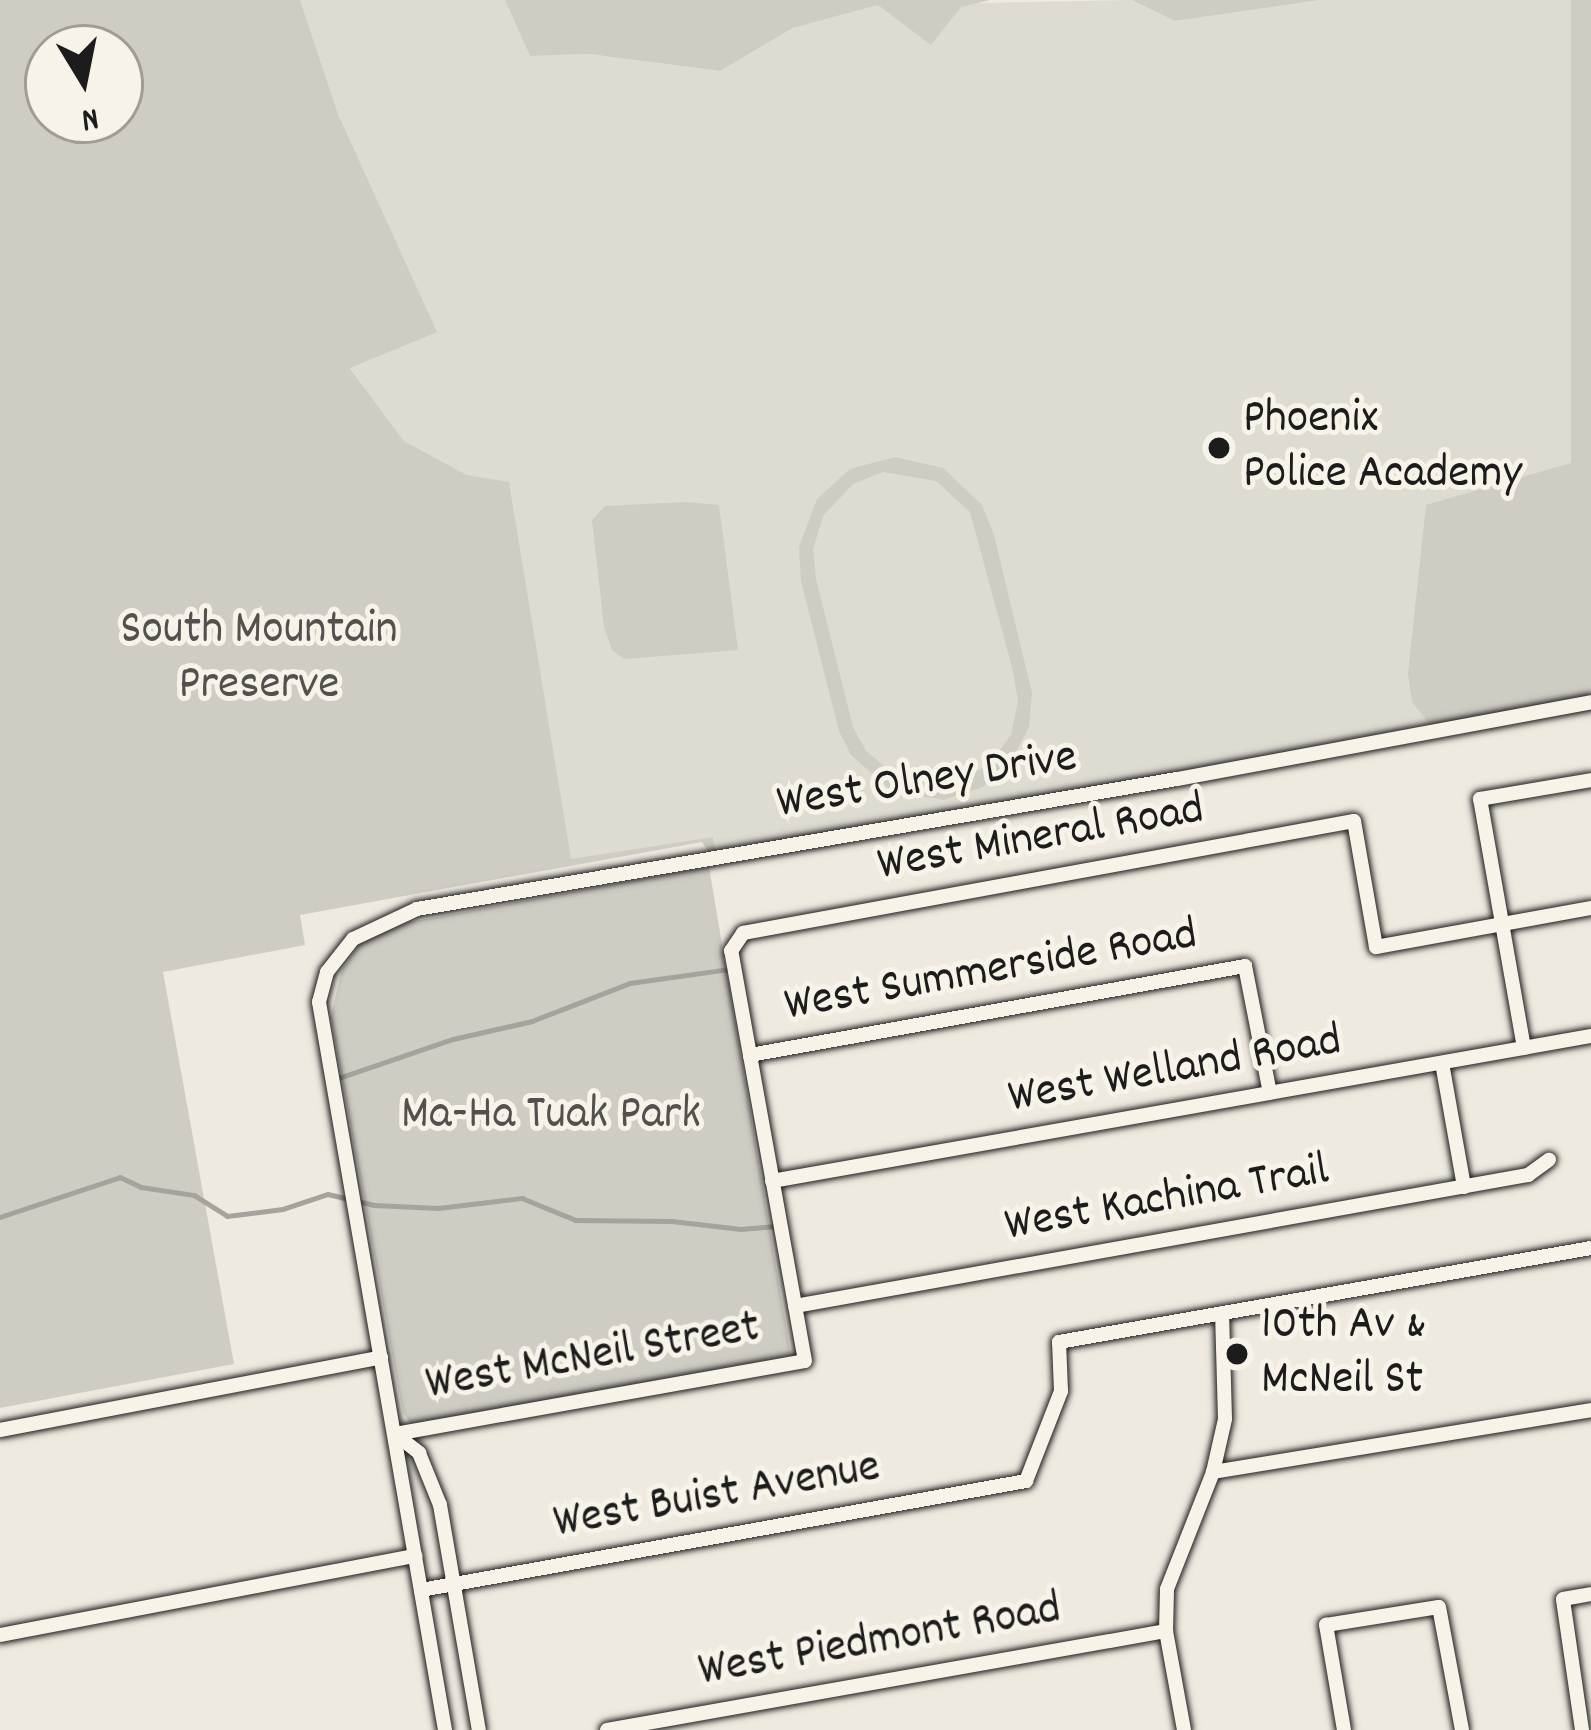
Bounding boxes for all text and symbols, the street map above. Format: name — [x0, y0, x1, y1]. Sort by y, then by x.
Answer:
north arrow — [24, 24, 144, 144]
text: N — [78, 92, 102, 142]
place label: Phoenix Police Academy — [1243, 391, 1522, 504]
marker: Phoenix Police Academy — [1206, 435, 1232, 461]
park label: South Mountain Preserve — [120, 602, 398, 715]
street label: West Olney Drive — [773, 730, 1081, 834]
street label: West Mineral Road — [873, 782, 1209, 896]
street label: West Summerside Road — [780, 907, 1202, 1037]
street label: West Welland Road — [1004, 1013, 1346, 1129]
park label: Ma-Ha Tuak Park — [401, 1088, 701, 1146]
street label: West Kachina Trail — [1001, 1143, 1333, 1257]
place label: 10th Av & McNeil St — [1261, 1297, 1427, 1410]
street label: West McNeil Street — [422, 1300, 764, 1416]
marker: 10th Av & McNeil St — [1224, 1341, 1250, 1367]
street label: West Buist Avenue — [549, 1440, 885, 1554]
street label: West Piedmont Road — [694, 1582, 1066, 1702]

